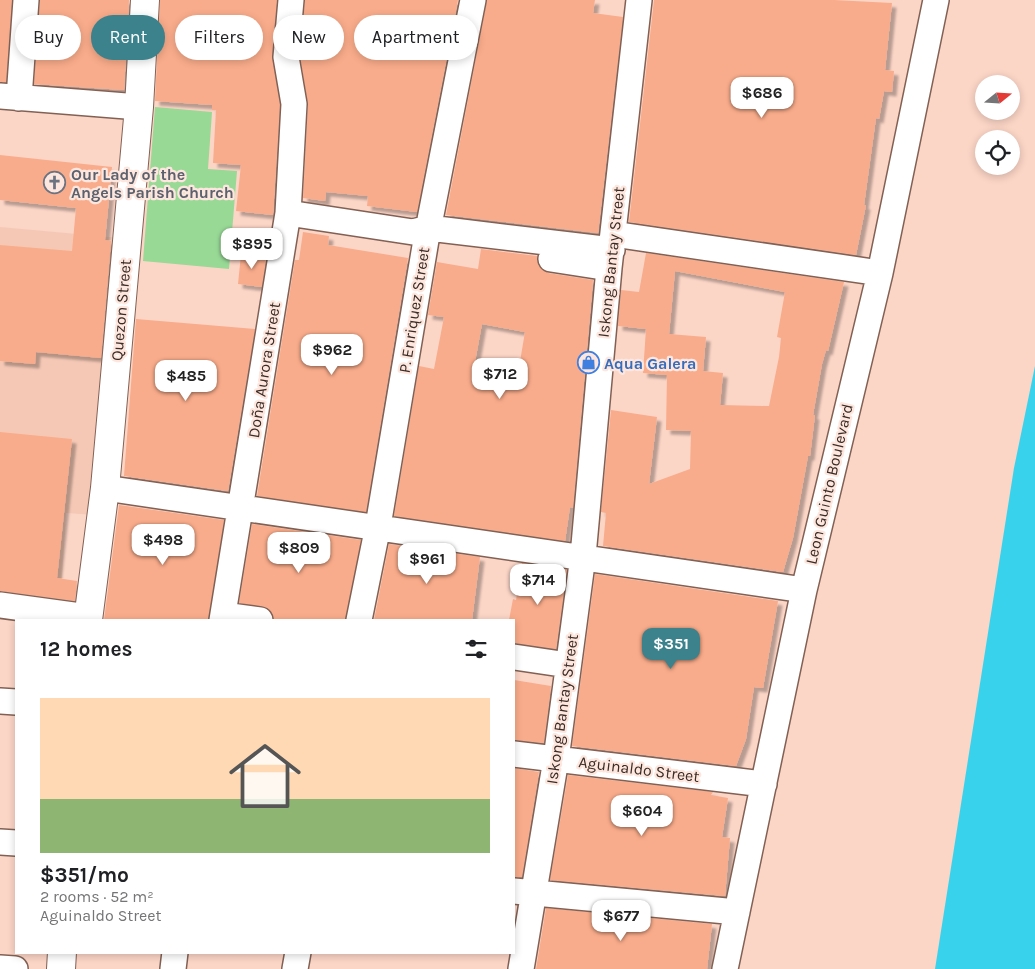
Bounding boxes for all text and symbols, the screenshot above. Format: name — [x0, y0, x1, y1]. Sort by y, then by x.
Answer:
chip: Buy — [15, 15, 81, 60]
chip: Rent — [91, 15, 165, 60]
chip: Filters — [175, 15, 263, 60]
chip: New — [273, 15, 344, 60]
chip: Apartment — [354, 15, 478, 60]
north arrow — [975, 75, 1020, 120]
map controls — [975, 75, 1020, 175]
pin: $686 — [732, 76, 792, 119]
text: $686 — [742, 83, 782, 102]
button: locate — [975, 130, 1020, 175]
place label: Our Lady of the Angels Parish Church — [71, 165, 234, 202]
church icon: Our Lady of the Angels Parish Church — [43, 171, 67, 195]
street label: Iskong Bantay Street — [594, 186, 628, 338]
pin: $895 — [222, 228, 282, 270]
text: $895 — [232, 234, 272, 253]
street label: P. Enriquez Street — [395, 246, 433, 374]
street label: Quezon Street — [107, 258, 135, 362]
street label: Doña Aurora Street — [244, 301, 284, 439]
pin: $962 — [302, 334, 362, 376]
text: $962 — [312, 340, 352, 359]
shop icon: Aqua Galera — [576, 351, 600, 375]
place label: Aqua Galera — [604, 354, 696, 373]
pin: $712 — [470, 358, 530, 400]
pin: $485 — [156, 360, 216, 402]
text: $712 — [483, 364, 517, 383]
text: $485 — [166, 366, 206, 385]
street label: Leon Guinto Boulevard — [801, 402, 857, 566]
pin: $498 — [133, 524, 193, 566]
text: $498 — [143, 530, 183, 549]
pin: $809 — [269, 532, 329, 574]
text: $809 — [278, 538, 320, 557]
pin: $961 — [397, 542, 457, 585]
text: $961 — [409, 549, 445, 568]
pin: $714 — [508, 564, 568, 606]
text: $714 — [521, 570, 555, 589]
pin: $351 — [641, 628, 701, 670]
street label: Iskong Bantay Street — [542, 633, 582, 785]
text: $351 — [653, 634, 689, 653]
icon: filters — [462, 635, 490, 663]
text: 12 homes — [40, 637, 133, 661]
icon: home — [220, 731, 310, 821]
street label: Aguinaldo Street — [578, 752, 700, 786]
pin: $604 — [612, 794, 672, 837]
text: $604 — [622, 801, 662, 820]
text: $351/mo — [40, 863, 129, 887]
text: 2 rooms · 52 m² — [40, 887, 154, 906]
pin: $677 — [591, 900, 651, 942]
text: Aguinaldo Street — [40, 906, 162, 925]
text: $677 — [603, 906, 639, 925]

